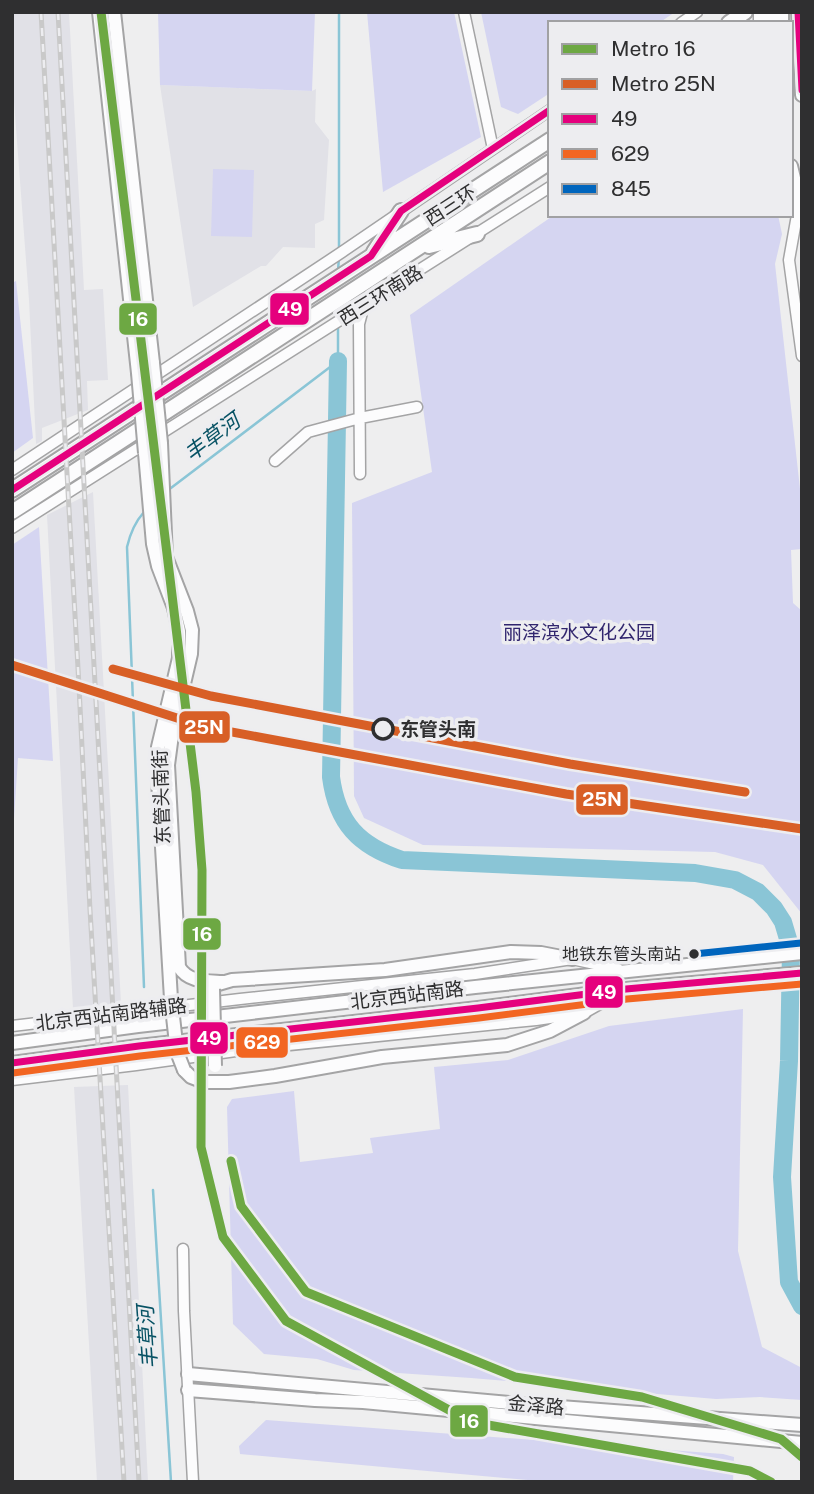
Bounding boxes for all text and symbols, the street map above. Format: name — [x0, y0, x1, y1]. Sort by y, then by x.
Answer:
legend — [548, 21, 793, 217]
text: Metro 16 — [611, 36, 696, 61]
text: Metro 25N — [611, 71, 716, 96]
text: 49 — [611, 106, 637, 131]
text: 629 — [611, 141, 650, 166]
text: 845 — [611, 176, 651, 201]
street label: 西三环 — [420, 180, 480, 230]
street label: 西三环南路 — [334, 260, 426, 330]
line badge: 49 — [269, 292, 310, 326]
text: 49 — [278, 298, 303, 320]
line badge: 16 — [118, 302, 158, 336]
text: 16 — [128, 308, 148, 330]
water label: 丰草河 — [179, 406, 248, 466]
park label: 丽泽滨水文化公园 — [503, 621, 655, 643]
line badge: 25N — [178, 710, 231, 744]
text: 25N — [184, 716, 224, 738]
marker: 东管头南 — [372, 718, 394, 740]
place label: 东管头南 — [400, 718, 476, 740]
street label: 东管头南街 — [148, 749, 174, 845]
line badge: 25N — [575, 783, 629, 816]
text: 25N — [582, 788, 622, 810]
line badge: 16 — [182, 917, 222, 951]
text: 16 — [192, 923, 212, 945]
place label: 地铁东管头南站 — [562, 944, 681, 964]
marker: 地铁东管头南站 — [687, 947, 701, 961]
line badge: 49 — [584, 975, 624, 1009]
street label: 北京西站南路 — [349, 977, 465, 1013]
text: 49 — [592, 981, 617, 1003]
street label: 北京西站南路辅路 — [34, 994, 188, 1034]
line badge: 49 — [189, 1021, 229, 1055]
line badge: 629 — [235, 1026, 289, 1059]
text: 49 — [197, 1027, 222, 1049]
text: 629 — [243, 1031, 281, 1053]
water label: 丰草河 — [132, 1301, 162, 1369]
street label: 金泽路 — [507, 1392, 565, 1418]
line badge: 16 — [449, 1404, 489, 1438]
text: 16 — [459, 1410, 479, 1432]

